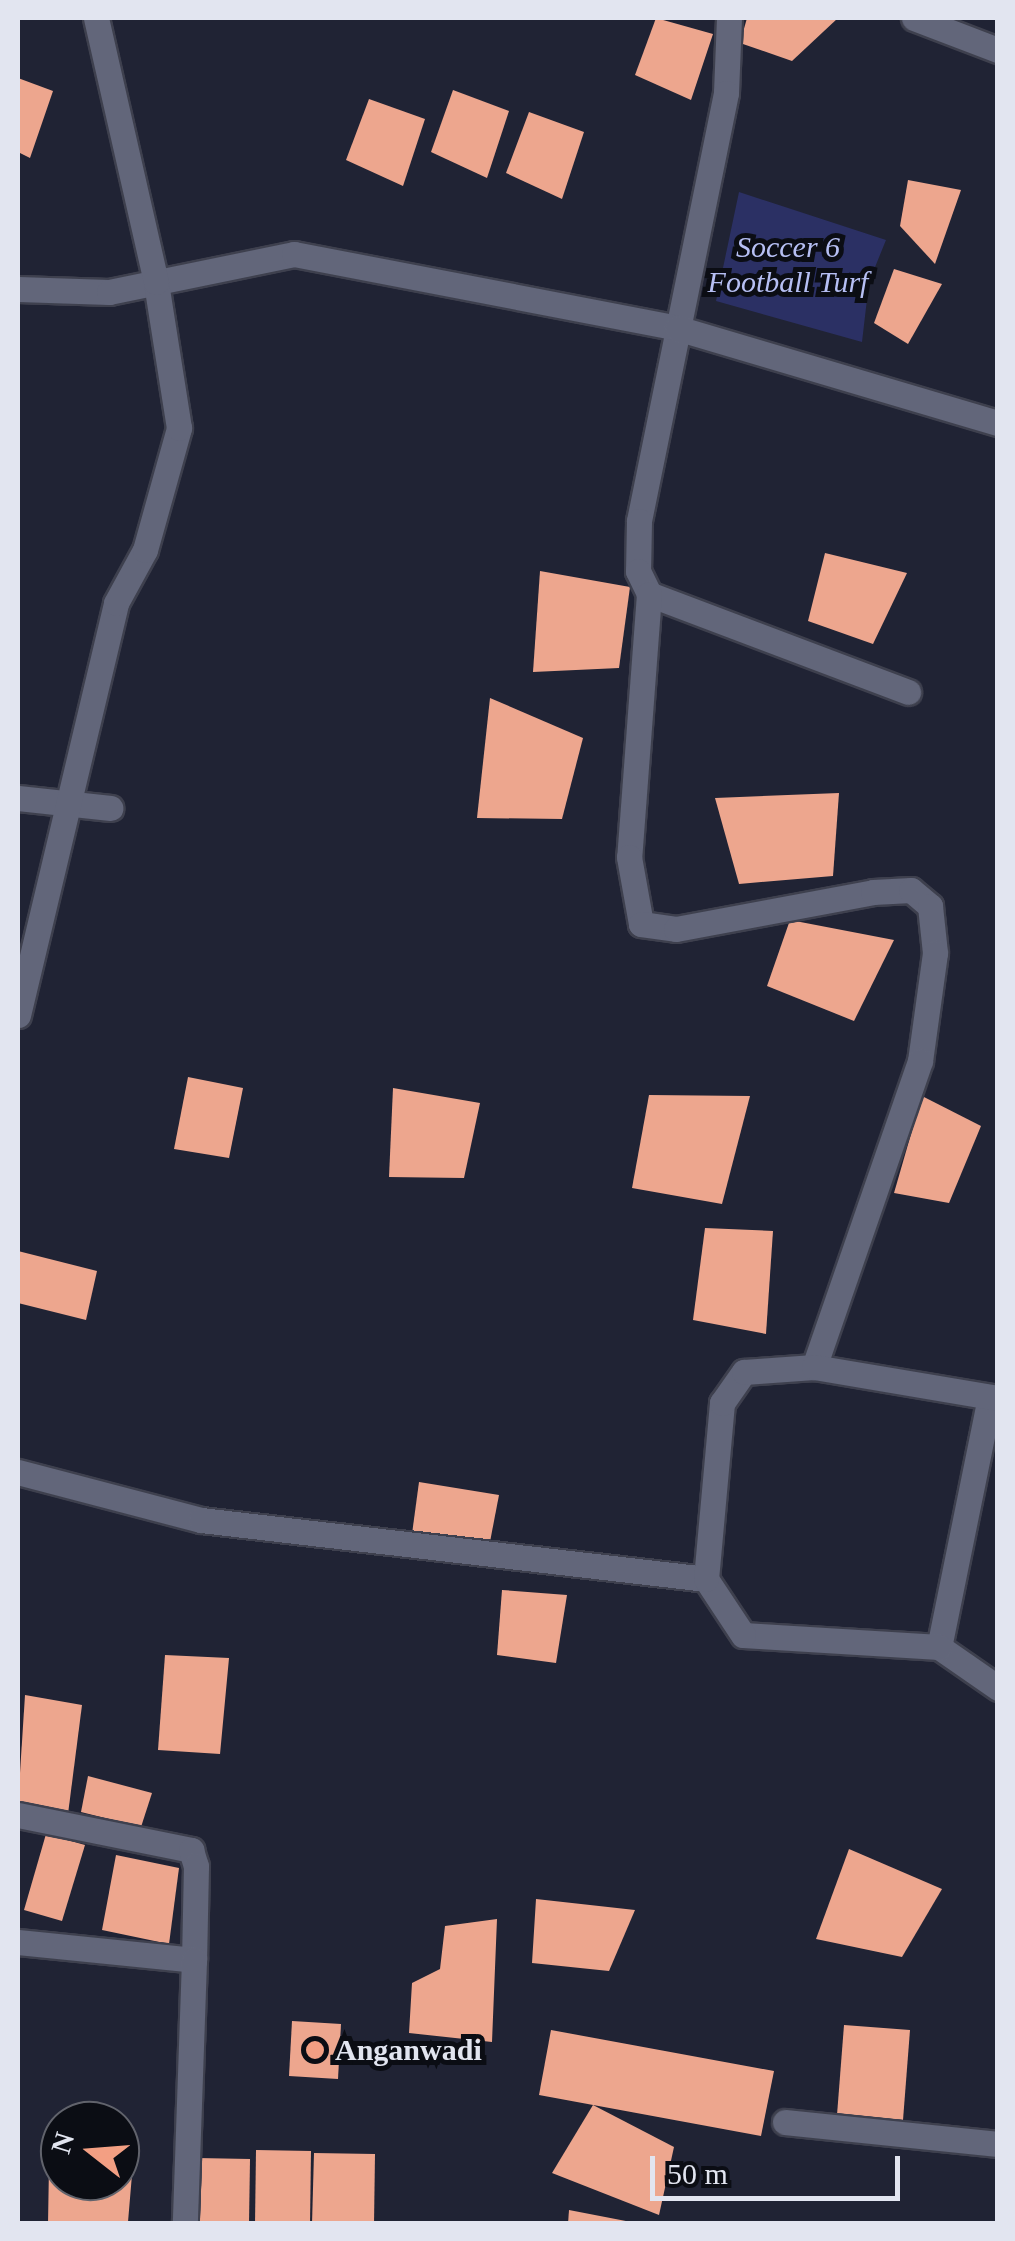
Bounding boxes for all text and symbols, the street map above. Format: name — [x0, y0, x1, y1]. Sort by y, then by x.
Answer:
park label: Soccer 6 Football Turf — [708, 229, 868, 300]
place label: Anganwadi — [335, 2032, 482, 2068]
marker: Anganwadi — [304, 2039, 326, 2061]
north arrow — [40, 2101, 140, 2201]
text: N — [45, 2128, 81, 2157]
scale bar — [655, 2136, 905, 2198]
text: 50 m — [667, 2157, 728, 2190]

